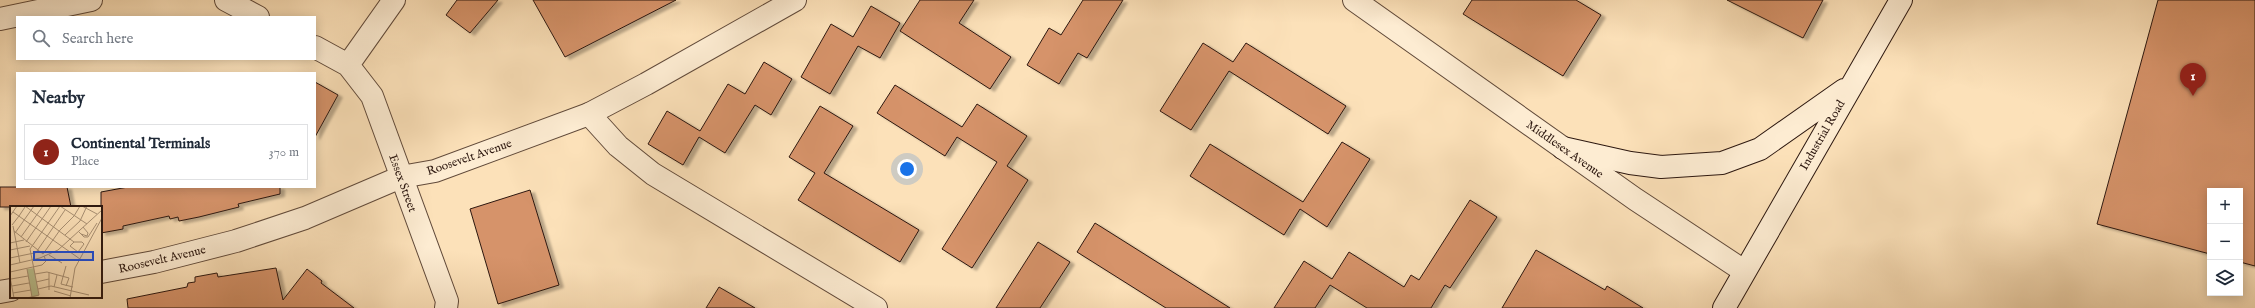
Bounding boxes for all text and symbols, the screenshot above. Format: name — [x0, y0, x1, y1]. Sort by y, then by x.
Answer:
search box — [16, 16, 316, 60]
icon: search — [30, 27, 52, 49]
text: Search here — [62, 29, 133, 48]
pin: 1 — [2180, 63, 2206, 96]
text: Nearby — [32, 88, 85, 109]
street label: Industrial Road — [1796, 97, 1849, 173]
street label: Middlesex Avenue — [1523, 117, 1607, 182]
text: Continental Terminals — [71, 134, 210, 153]
street label: Roosevelt Avenue — [425, 136, 514, 179]
text: 1 — [44, 144, 48, 161]
text: 370 m — [269, 144, 299, 161]
street label: Essex Street — [385, 152, 420, 214]
text: Place — [71, 153, 99, 170]
your location — [897, 159, 917, 179]
map controls — [2207, 188, 2243, 296]
button: + — [2207, 188, 2243, 224]
inset map — [10, 206, 102, 298]
button: − — [2207, 224, 2243, 260]
street label: Roosevelt Avenue — [117, 242, 208, 277]
button: layers — [2207, 260, 2243, 296]

